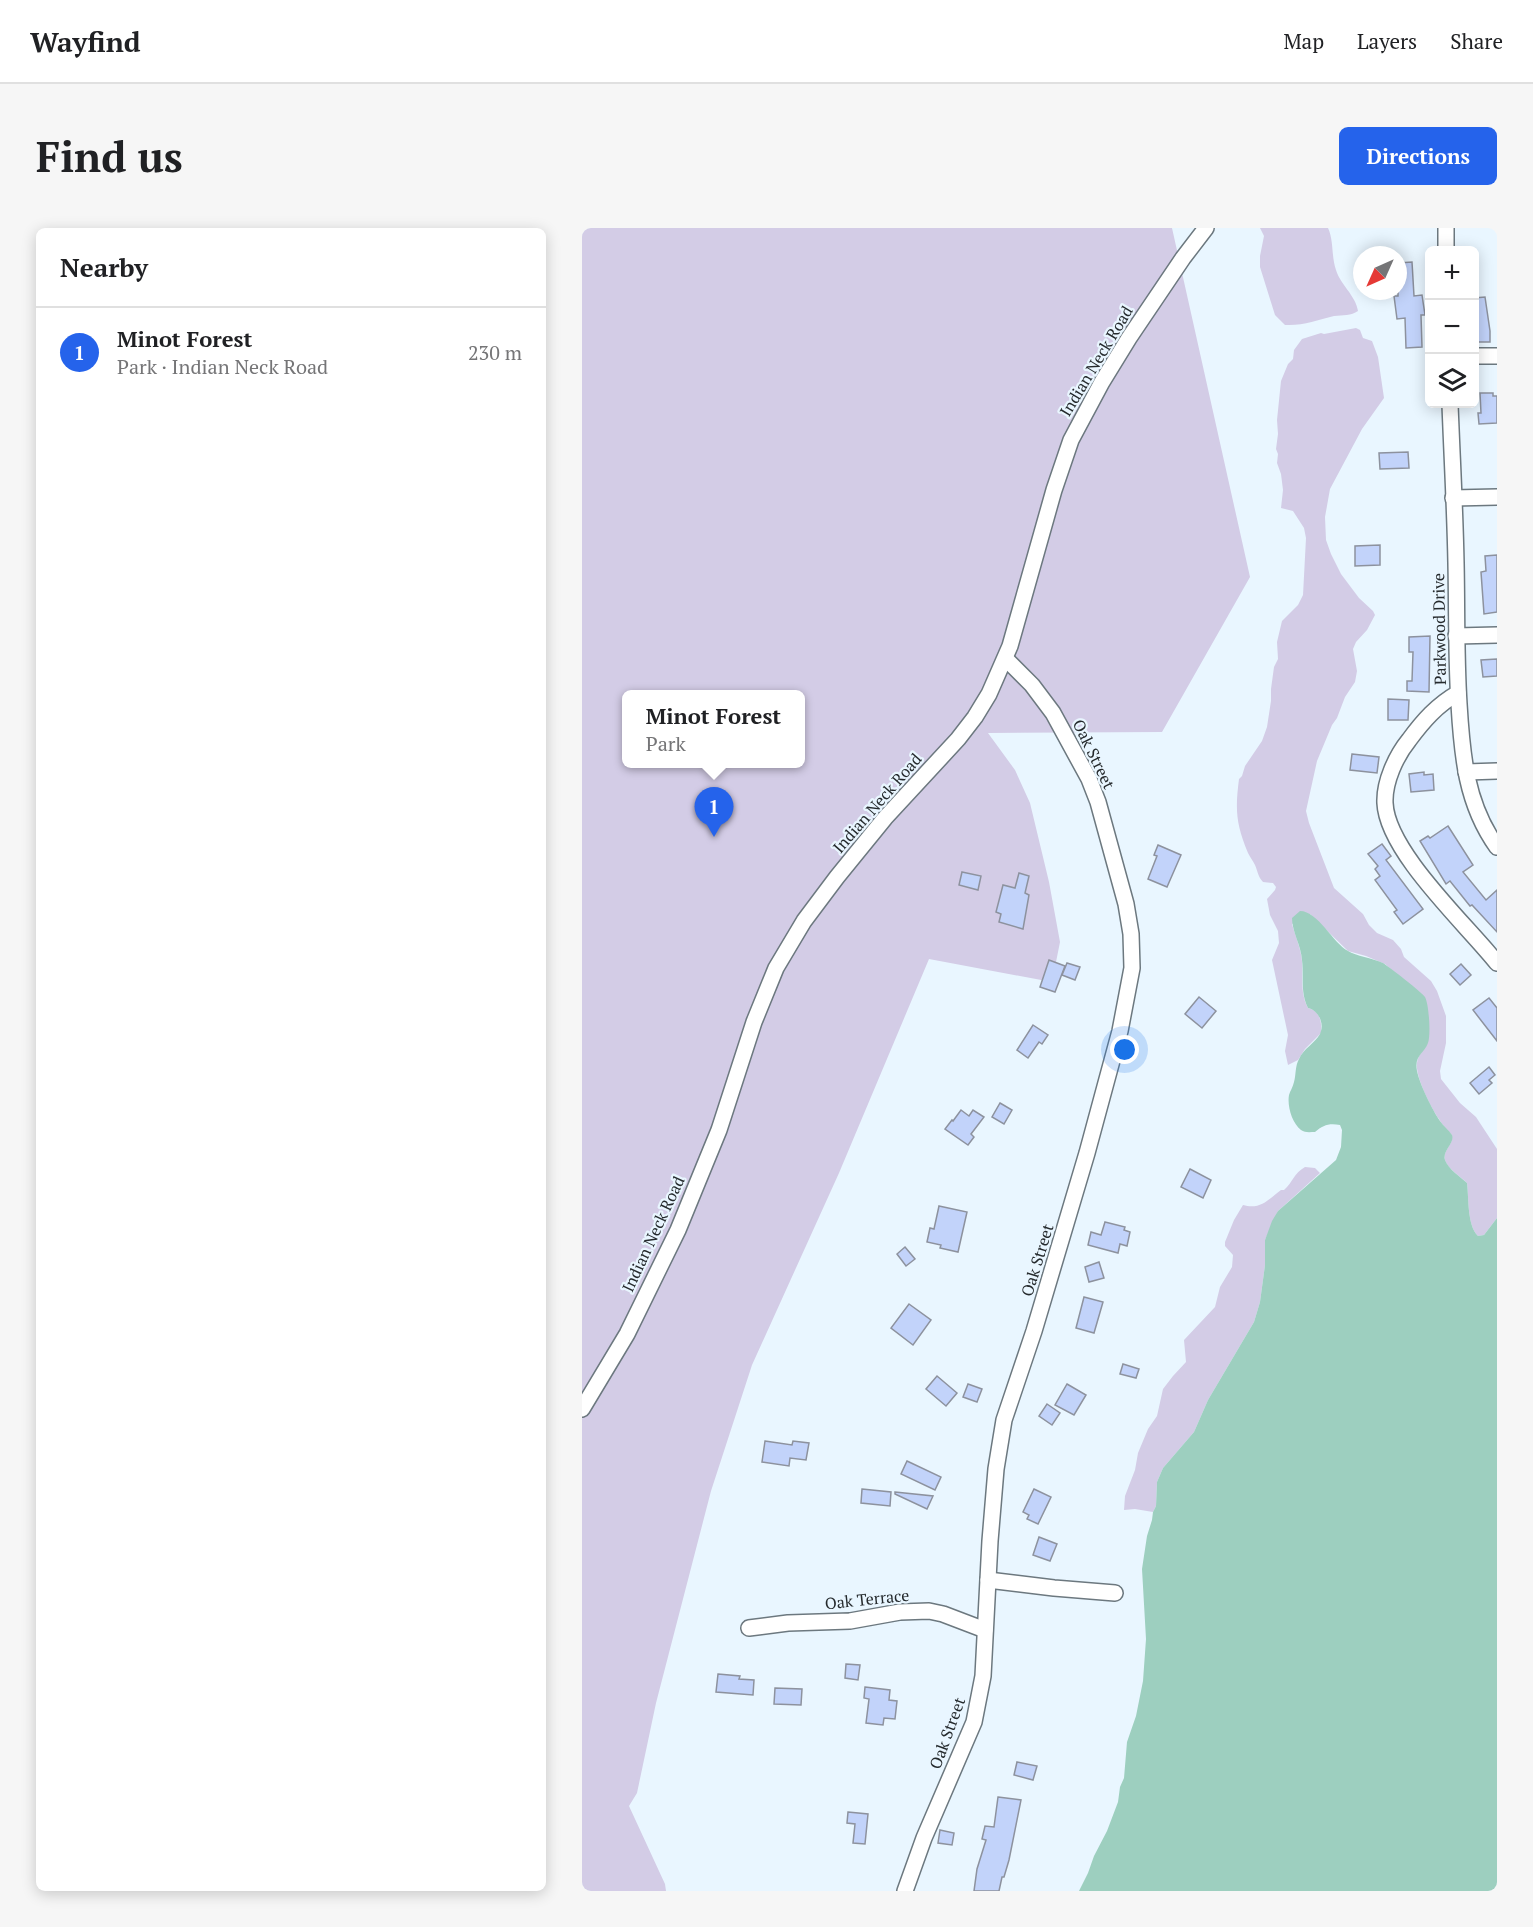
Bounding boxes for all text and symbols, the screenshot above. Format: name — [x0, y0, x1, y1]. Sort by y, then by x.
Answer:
text: Wayfind — [30, 23, 141, 60]
text: Map — [1283, 27, 1324, 55]
text: Layers — [1357, 27, 1417, 55]
text: Share — [1450, 27, 1503, 55]
button: Directions — [1339, 127, 1497, 185]
text: Find us — [36, 128, 183, 184]
north arrow — [1353, 246, 1407, 300]
map controls — [1425, 246, 1479, 408]
button: + — [1425, 246, 1479, 300]
text: Nearby — [60, 250, 148, 284]
button: − — [1425, 300, 1479, 354]
street label: Indian Neck Road — [1054, 302, 1138, 420]
text: Minot Forest — [117, 324, 252, 353]
text: 1 — [74, 339, 85, 366]
text: 230 m — [468, 339, 522, 366]
text: Park · Indian Neck Road — [117, 353, 328, 380]
button: layers — [1425, 354, 1479, 408]
street label: Parkwood Drive — [1427, 573, 1451, 685]
popup — [622, 690, 805, 768]
text: Minot Forest — [646, 701, 781, 730]
street label: Oak Street — [1068, 716, 1120, 792]
text: Park — [646, 730, 686, 757]
street label: Indian Neck Road — [828, 748, 926, 858]
pin: 1 — [694, 788, 734, 837]
your location — [1110, 1035, 1139, 1064]
street label: Indian Neck Road — [617, 1172, 690, 1295]
street label: Oak Street — [1016, 1221, 1058, 1299]
street label: Oak Terrace — [824, 1584, 910, 1614]
street label: Oak Street — [924, 1694, 970, 1772]

